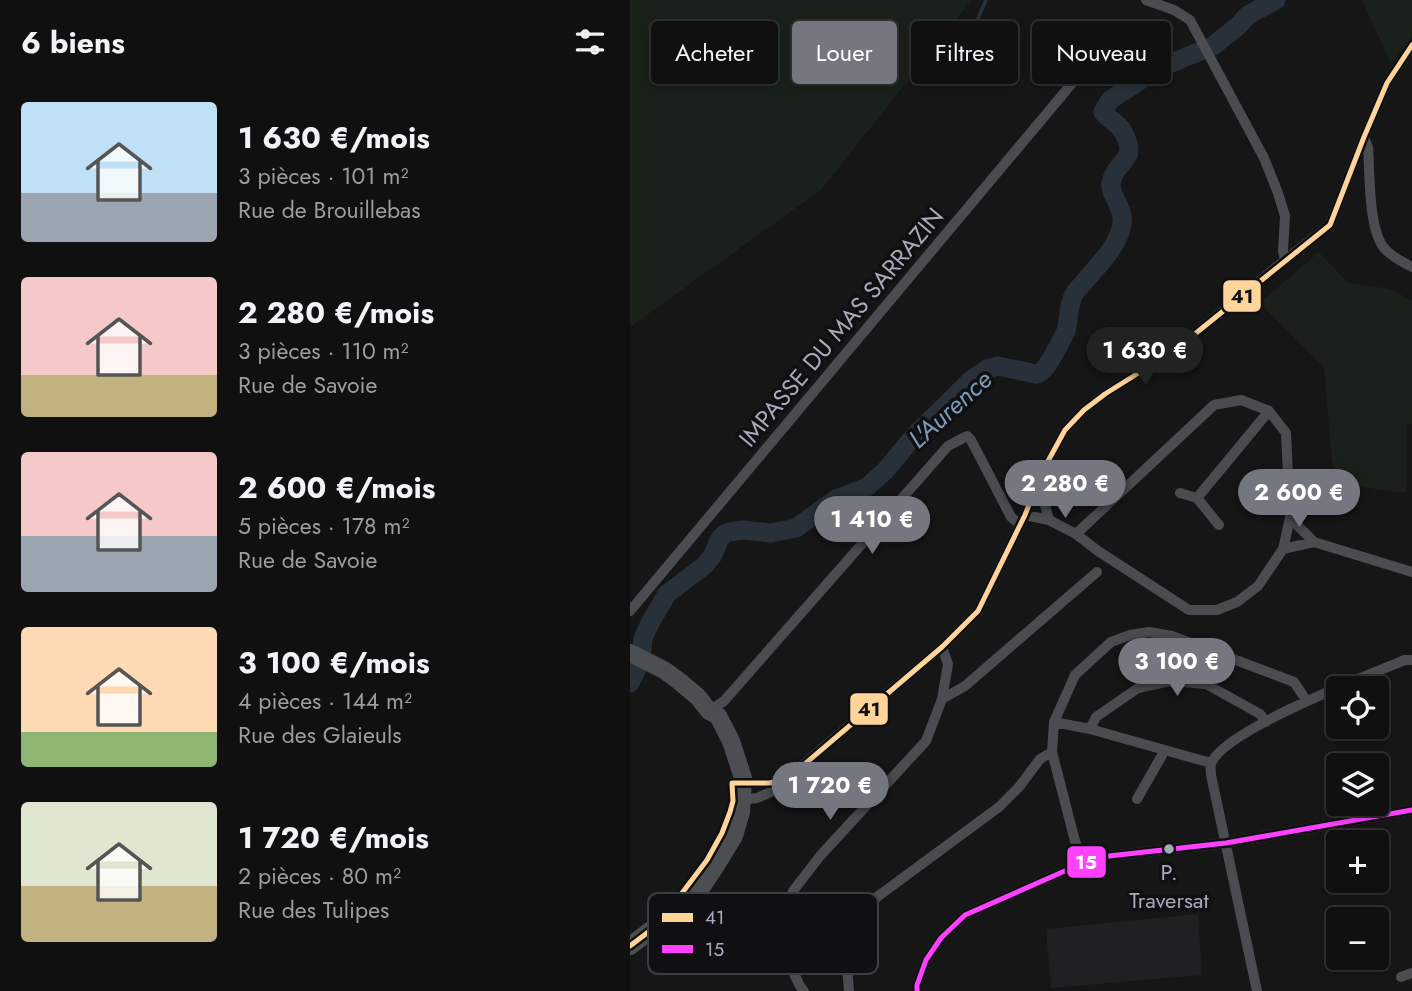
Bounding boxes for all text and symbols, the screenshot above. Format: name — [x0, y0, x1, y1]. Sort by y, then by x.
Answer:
text: 6 biens — [21, 21, 125, 64]
chip: Acheter — [651, 21, 778, 84]
chip: Louer — [792, 21, 897, 84]
chip: Filtres — [911, 21, 1018, 84]
chip: Nouveau — [1032, 21, 1171, 84]
icon: filters — [571, 23, 609, 61]
text: 1 630 €/mois — [238, 116, 430, 159]
icon: home — [77, 130, 161, 214]
text: 3 pièces · 101 m² — [238, 159, 409, 193]
text: Rue de Brouillebas — [238, 193, 420, 227]
street label: IMPASSE DU MAS SARRAZIN — [730, 200, 952, 454]
line badge: 41 — [1222, 279, 1262, 313]
text: 41 — [1231, 283, 1253, 310]
text: 2 280 €/mois — [238, 291, 434, 334]
icon: home — [77, 305, 161, 389]
pin: 1 630 € — [1080, 328, 1210, 387]
text: 1 630 € — [1102, 333, 1188, 367]
text: 3 pièces · 110 m² — [238, 334, 409, 368]
water label: L'Aurence — [900, 361, 1000, 457]
text: Rue de Savoie — [238, 368, 377, 402]
pin: 2 280 € — [1000, 461, 1130, 520]
text: 2 600 €/mois — [238, 466, 436, 509]
text: 2 280 € — [1021, 466, 1109, 500]
pin: 2 600 € — [1234, 470, 1364, 529]
text: 2 600 € — [1254, 475, 1344, 509]
icon: home — [77, 480, 161, 564]
pin: 1 410 € — [807, 496, 937, 556]
text: 1 410 € — [830, 502, 914, 536]
text: 5 pièces · 178 m² — [238, 509, 409, 543]
text: Rue de Savoie — [238, 543, 377, 577]
pin: 3 100 € — [1112, 638, 1242, 698]
text: 3 100 €/mois — [238, 641, 430, 684]
text: 3 100 € — [1134, 644, 1220, 678]
icon: home — [77, 655, 161, 739]
map controls — [1326, 676, 1389, 970]
button: locate — [1326, 676, 1389, 739]
text: 4 pièces · 144 m² — [238, 684, 412, 718]
line badge: 41 — [849, 692, 889, 726]
text: 41 — [858, 696, 880, 723]
text: Rue des Glaieuls — [238, 718, 401, 752]
button: layers — [1326, 753, 1389, 816]
pin: 1 720 € — [765, 762, 895, 822]
text: 1 720 € — [788, 768, 872, 802]
text: 1 720 €/mois — [238, 816, 429, 859]
icon: home — [77, 830, 161, 914]
button: + — [1326, 830, 1389, 893]
marker: P. Traversat — [1162, 842, 1176, 856]
line badge: 15 — [1066, 845, 1107, 879]
text: 15 — [1075, 849, 1097, 876]
place label: P. Traversat — [1129, 856, 1209, 916]
text: 2 pièces · 80 m² — [238, 859, 401, 893]
text: Rue des Tulipes — [238, 893, 389, 927]
legend — [648, 893, 878, 974]
text: 41 — [705, 904, 725, 931]
button: − — [1326, 907, 1389, 970]
text: 15 — [705, 936, 724, 963]

